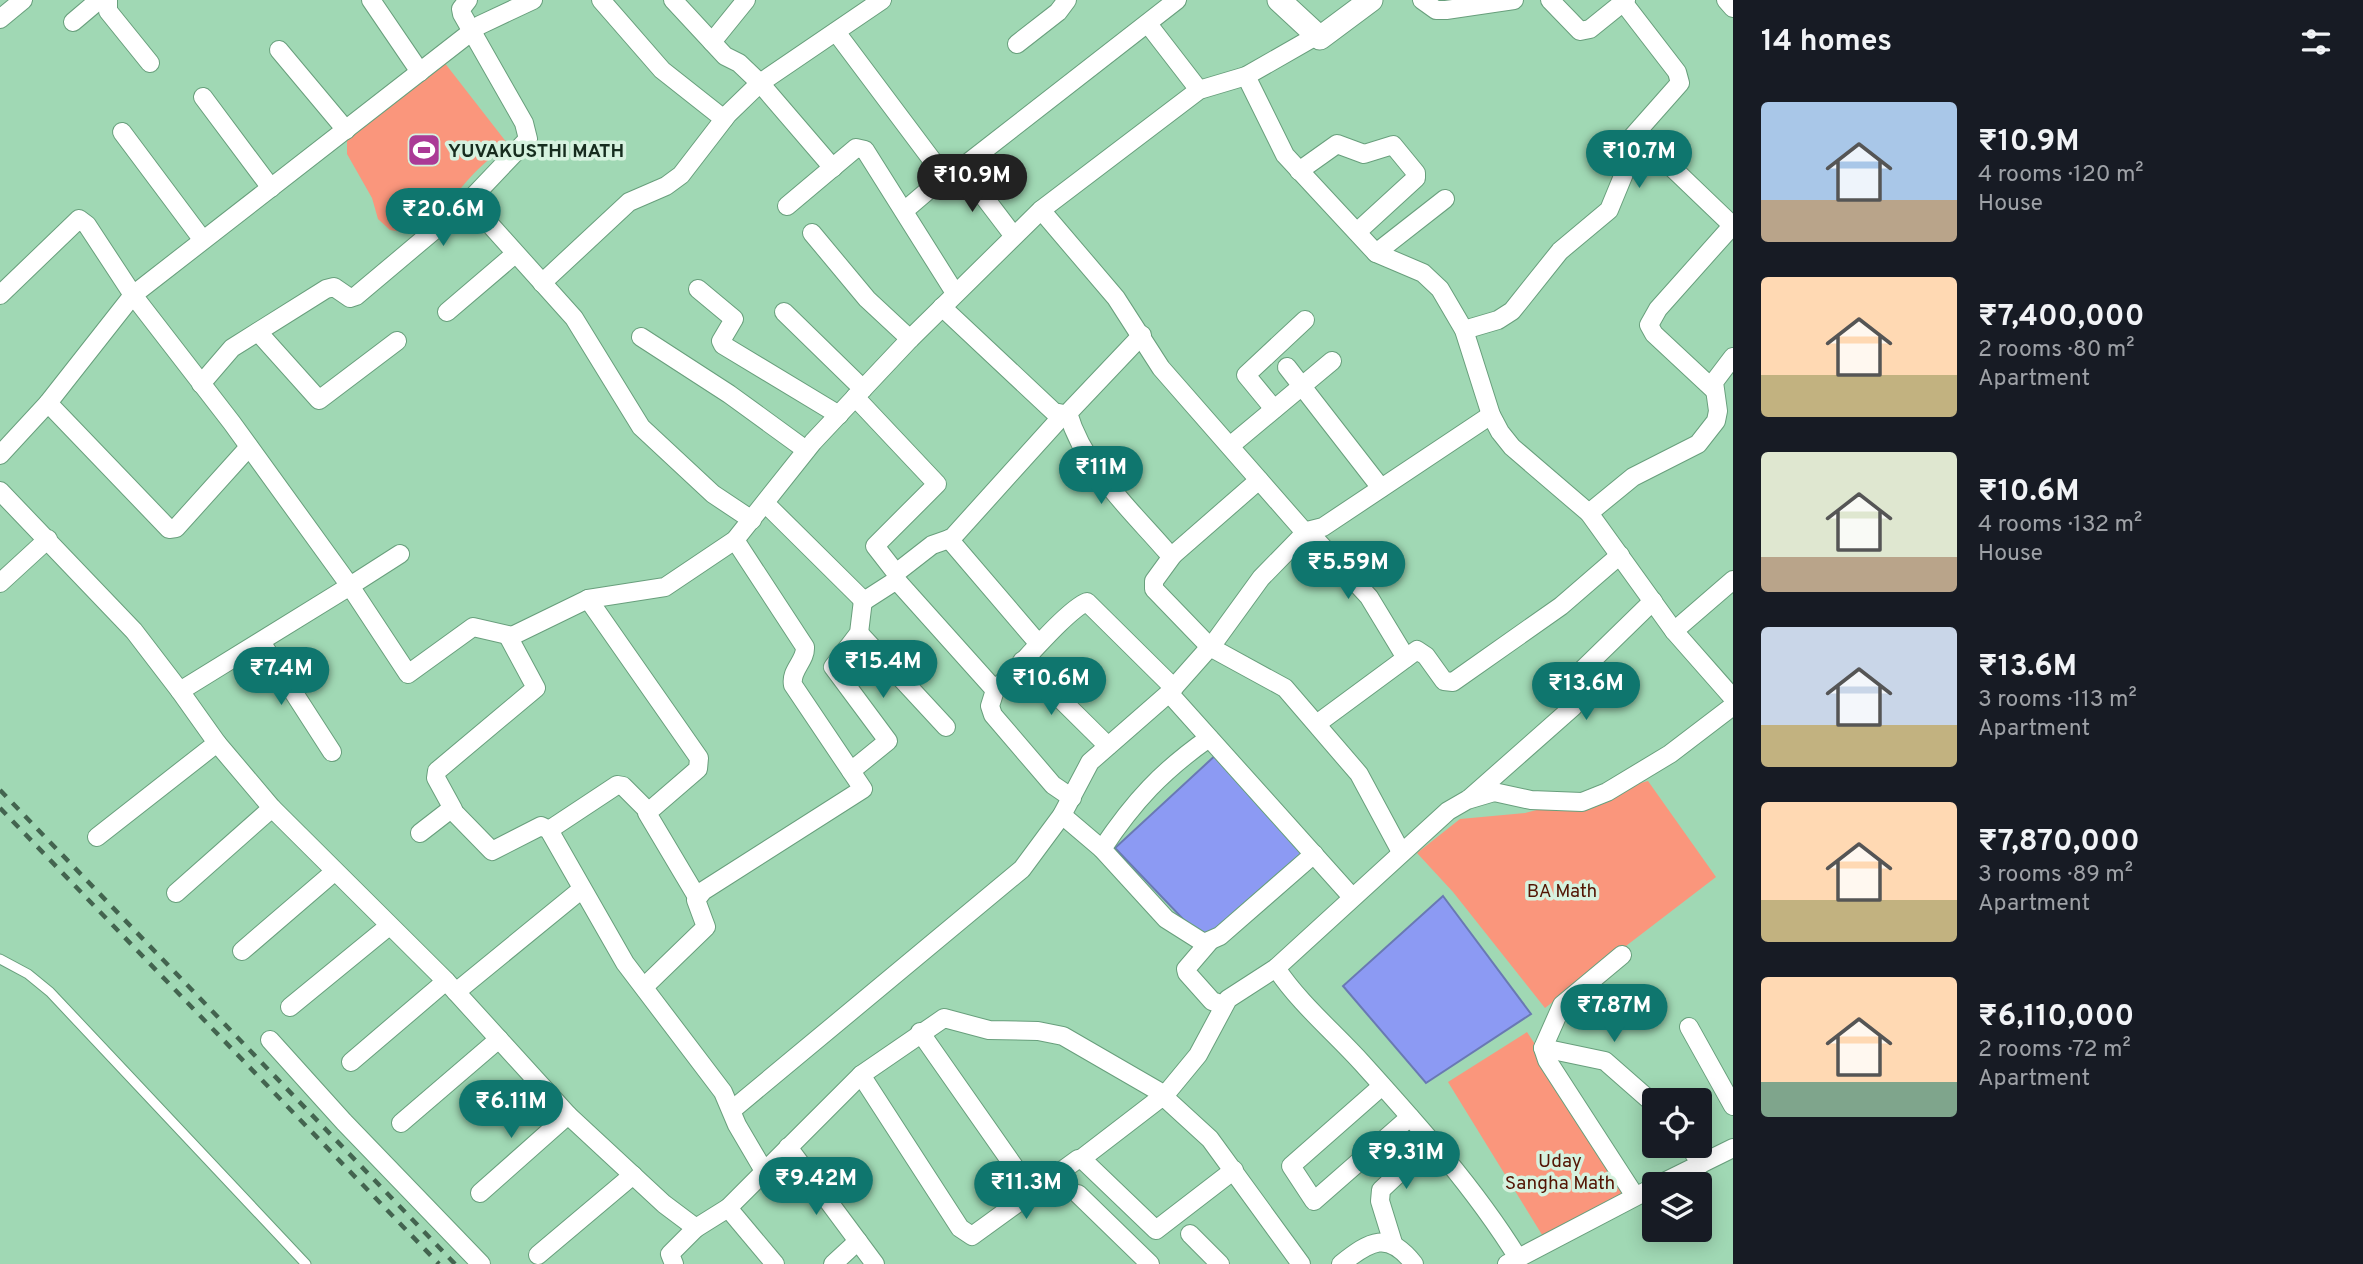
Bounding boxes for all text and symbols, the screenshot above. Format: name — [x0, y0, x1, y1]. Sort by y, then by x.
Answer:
icon: filters — [2297, 23, 2335, 61]
text: 14 homes — [1761, 24, 1892, 61]
text: ₹10.9M — [1978, 124, 2079, 161]
pin: ₹10.7M — [1582, 130, 1696, 190]
icon: home — [1817, 130, 1901, 214]
sports icon: YUVAKUSTHI MATH — [405, 131, 443, 169]
text: ₹10.7M — [1602, 138, 1676, 167]
place label: YUVAKUSTHI MATH — [448, 140, 624, 164]
pin: ₹10.9M — [915, 154, 1029, 214]
text: 4 rooms · 120 m² — [1978, 161, 2144, 190]
text: ₹10.9M — [933, 162, 1011, 191]
pin: ₹20.6M — [386, 188, 500, 248]
text: House — [1978, 190, 2043, 219]
text: ₹20.6M — [402, 196, 484, 225]
text: ₹7,400,000 — [1978, 299, 2144, 336]
icon: home — [1817, 305, 1901, 389]
text: 2 rooms · 80 m² — [1978, 336, 2135, 365]
text: Apartment — [1978, 365, 2090, 394]
pin: ₹11M — [1060, 447, 1142, 506]
text: ₹11M — [1075, 454, 1127, 483]
text: ₹10.6M — [1978, 474, 2079, 511]
icon: home — [1817, 480, 1901, 564]
text: 4 rooms · 132 m² — [1978, 511, 2142, 540]
text: House — [1978, 540, 2043, 569]
pin: ₹5.59M — [1291, 542, 1405, 601]
text: ₹5.59M — [1307, 549, 1389, 578]
pin: ₹15.4M — [826, 640, 940, 700]
pin: ₹7.4M — [232, 648, 330, 707]
text: ₹15.4M — [844, 648, 922, 677]
text: ₹13.6M — [1978, 649, 2077, 686]
text: ₹7.4M — [249, 655, 313, 684]
icon: home — [1817, 655, 1901, 739]
pin: ₹10.6M — [994, 658, 1108, 717]
pin: ₹13.6M — [1529, 662, 1643, 722]
text: ₹10.6M — [1012, 665, 1090, 694]
text: ₹13.6M — [1548, 670, 1624, 699]
text: 3 rooms · 113 m² — [1978, 686, 2137, 715]
text: Apartment — [1978, 715, 2090, 744]
text: ₹7,870,000 — [1978, 824, 2140, 861]
icon: home — [1817, 830, 1901, 914]
text: 3 rooms · 89 m² — [1978, 861, 2133, 890]
park label: BA Math — [1527, 880, 1597, 904]
text: Apartment — [1978, 890, 2090, 919]
pin: ₹7.87M — [1557, 984, 1671, 1044]
text: ₹7.87M — [1577, 992, 1652, 1021]
text: ₹6,110,000 — [1978, 999, 2134, 1036]
icon: home — [1817, 1005, 1901, 1089]
text: 2 rooms · 72 m² — [1978, 1036, 2131, 1065]
text: Apartment — [1978, 1065, 2090, 1094]
pin: ₹6.11M — [454, 1080, 568, 1140]
text: ₹6.11M — [475, 1088, 547, 1117]
map controls — [1642, 1088, 1712, 1242]
button: locate — [1642, 1088, 1712, 1158]
pin: ₹9.31M — [1349, 1132, 1463, 1191]
text: ₹9.31M — [1368, 1139, 1444, 1168]
park label: Uday Sangha Math — [1505, 1150, 1615, 1196]
pin: ₹9.42M — [759, 1158, 873, 1217]
pin: ₹11.3M — [969, 1162, 1083, 1221]
text: ₹9.42M — [775, 1165, 857, 1194]
text: ₹11.3M — [990, 1169, 1062, 1198]
button: layers — [1642, 1172, 1712, 1242]

